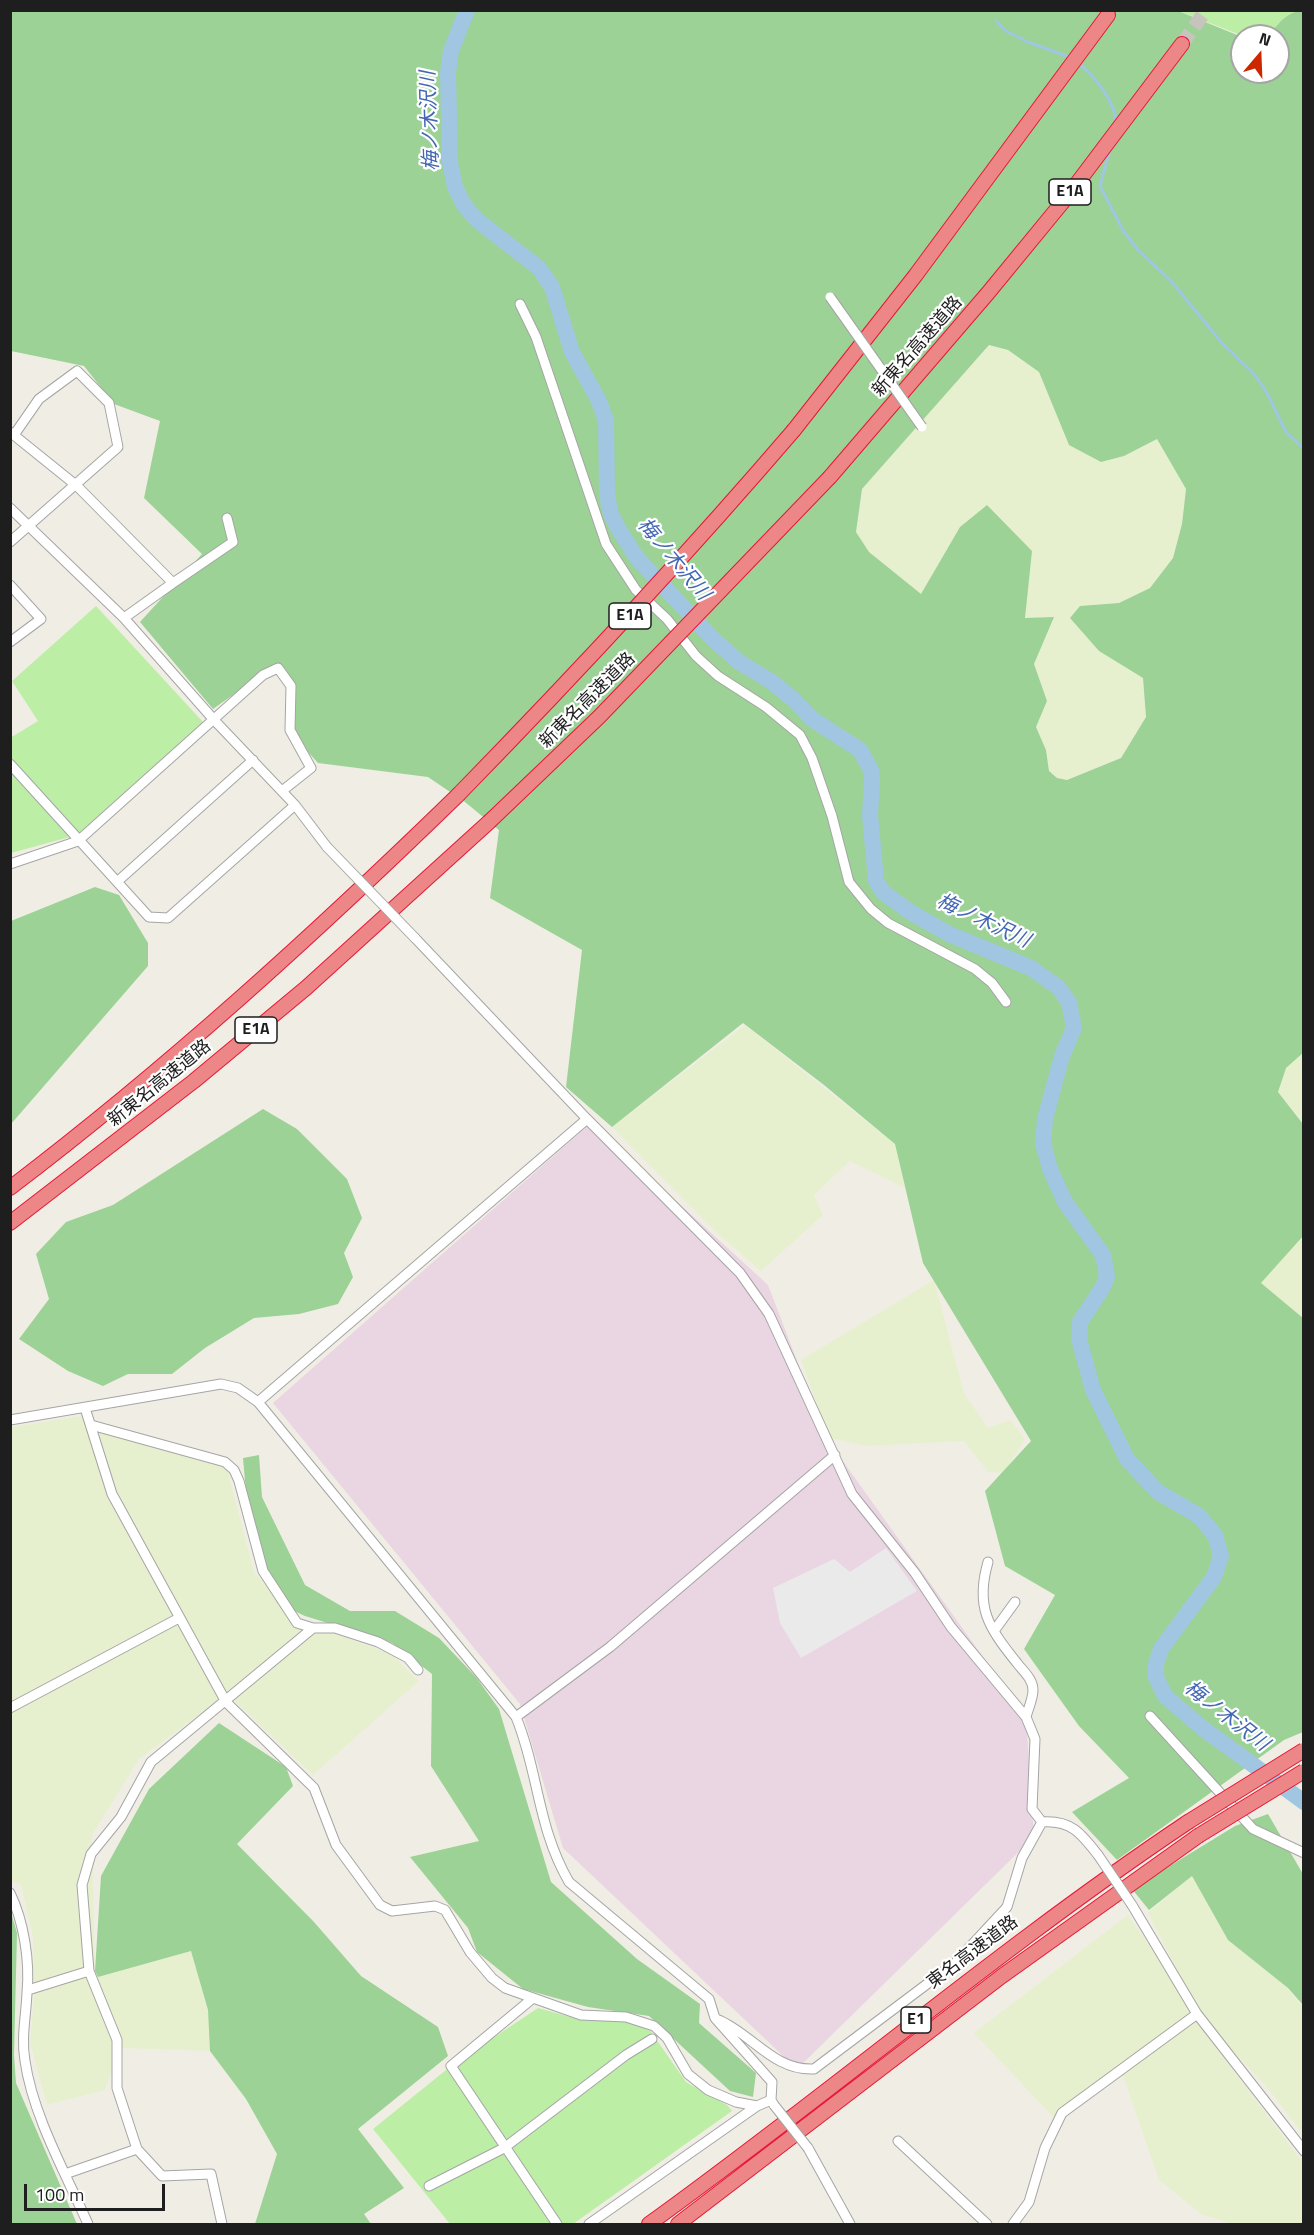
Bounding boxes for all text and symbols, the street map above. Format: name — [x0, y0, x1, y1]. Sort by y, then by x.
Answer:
north arrow — [1230, 24, 1290, 84]
text: N — [1256, 26, 1274, 52]
water label: 梅ノ木沢川 — [417, 71, 445, 171]
road number: E1A — [1049, 179, 1091, 205]
street label: 新東名高速道路 — [869, 292, 967, 402]
water label: 梅ノ木沢川 — [632, 514, 714, 606]
road number: E1A — [609, 603, 651, 629]
street label: 新東名高速道路 — [536, 649, 640, 753]
water label: 梅ノ木沢川 — [933, 890, 1033, 954]
road number: E1A — [235, 1017, 277, 1043]
street label: 新東名高速道路 — [104, 1036, 216, 1132]
water label: 梅ノ木沢川 — [1179, 1677, 1273, 1757]
street label: 東名高速道路 — [923, 1912, 1023, 1994]
road number: E1 — [901, 2007, 931, 2033]
scale bar — [27, 2172, 168, 2210]
text: 100 m — [35, 2181, 84, 2208]

